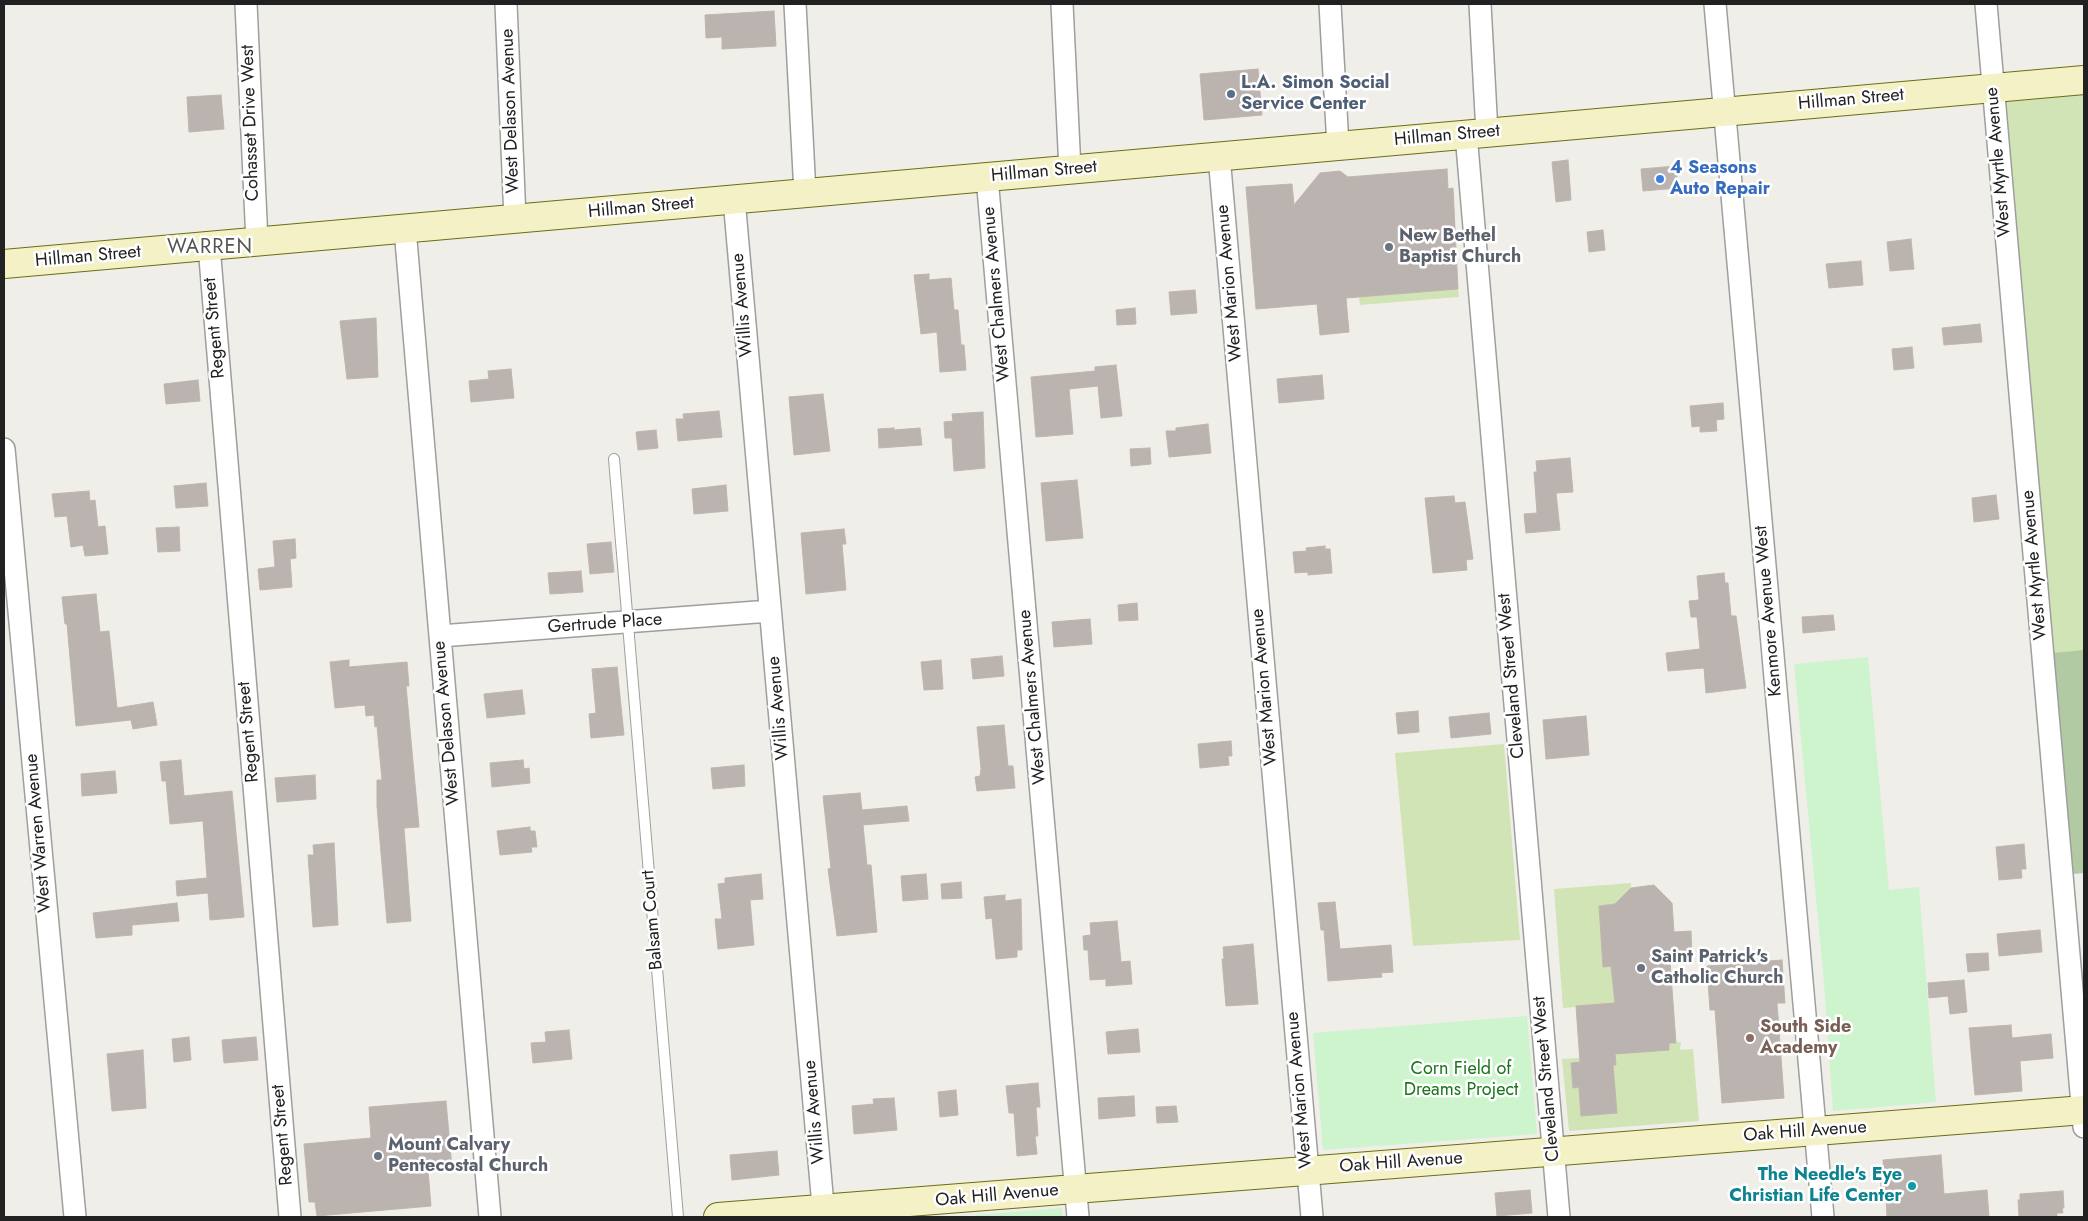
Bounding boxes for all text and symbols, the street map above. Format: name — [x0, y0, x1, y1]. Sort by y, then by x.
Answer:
street label: West Delason Avenue — [497, 28, 525, 194]
street label: Cohasset Drive West — [237, 44, 265, 202]
place label: L.A. Simon Social Service Center — [1241, 73, 1389, 116]
street label: Hillman Street — [1797, 85, 1905, 115]
street label: West Myrtle Avenue — [1982, 86, 2016, 238]
marker: L.A. Simon Social Service Center — [1225, 88, 1237, 100]
street label: Hillman Street — [1393, 121, 1501, 151]
street label: Hillman Street — [990, 157, 1098, 187]
place label: 4 Seasons Auto Repair — [1670, 158, 1770, 200]
marker: 4 Seasons Auto Repair — [1654, 173, 1666, 185]
street label: Hillman Street — [587, 193, 695, 223]
street label: West Marion Avenue — [1212, 204, 1248, 362]
street label: West Chalmers Avenue — [979, 206, 1015, 382]
place label: New Bethel Baptist Church — [1399, 226, 1521, 268]
district label: WARREN — [166, 236, 254, 260]
marker: New Bethel Baptist Church — [1383, 241, 1395, 253]
street label: Hillman Street — [34, 242, 142, 272]
street label: Willis Avenue — [728, 252, 758, 358]
street label: Regent Street — [200, 277, 230, 379]
street label: West Myrtle Avenue — [2018, 489, 2052, 641]
street label: Kenmore Avenue West — [1751, 525, 1787, 697]
street label: Cleveland Street West — [1494, 592, 1530, 760]
street label: West Marion Avenue — [1247, 608, 1283, 766]
street label: Gertrude Place — [547, 609, 663, 639]
street label: West Chalmers Avenue — [1015, 609, 1051, 785]
street label: West Delason Avenue — [429, 640, 465, 806]
street label: Willis Avenue — [764, 655, 794, 761]
street label: Regent Street — [234, 681, 264, 783]
street label: West Warren Avenue — [21, 753, 57, 913]
street label: Balsam Court — [638, 869, 668, 971]
place label: Saint Patrick's Catholic Church — [1651, 947, 1783, 990]
marker: Saint Patrick's Catholic Church — [1635, 962, 1647, 974]
street label: Cleveland Street West — [1529, 995, 1565, 1163]
street label: West Marion Avenue — [1282, 1011, 1318, 1169]
place label: South Side Academy — [1760, 1017, 1851, 1060]
marker: South Side Academy — [1744, 1032, 1756, 1044]
street label: Willis Avenue — [800, 1059, 830, 1165]
park label: Corn Field of Dreams Project — [1404, 1059, 1518, 1102]
street label: Regent Street — [268, 1084, 298, 1186]
street label: Oak Hill Avenue — [1743, 1117, 1867, 1147]
place label: Mount Calvary Pentecostal Church — [388, 1135, 548, 1178]
street label: Oak Hill Avenue — [1339, 1148, 1463, 1178]
marker: Mount Calvary Pentecostal Church — [372, 1150, 384, 1162]
place label: The Needle's Eye Christian Life Center — [1729, 1165, 1902, 1208]
street label: Oak Hill Avenue — [935, 1180, 1059, 1212]
marker: The Needle's Eye Christian Life Center — [1906, 1180, 1918, 1192]

